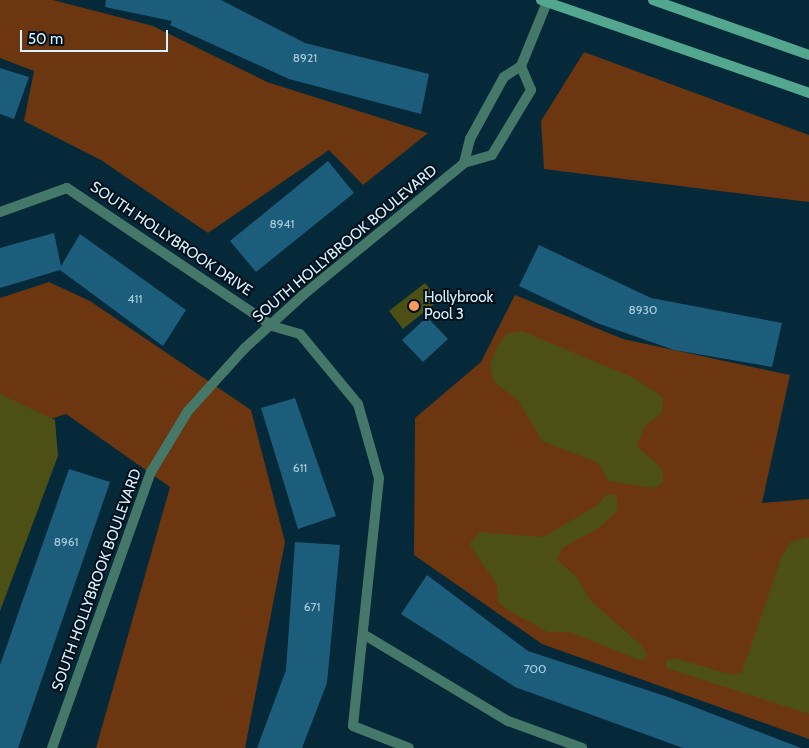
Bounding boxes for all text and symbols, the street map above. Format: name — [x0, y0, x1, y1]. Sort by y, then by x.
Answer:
scale bar — [22, 20, 170, 52]
text: 50 m — [28, 30, 63, 48]
house number: 8921 — [293, 51, 317, 65]
street label: SOUTH HOLLYBROOK BOULEVARD — [249, 162, 441, 326]
street label: SOUTH HOLLYBROOK DRIVE — [87, 178, 255, 300]
house number: 8941 — [270, 217, 294, 231]
place label: Hollybrook Pool 3 — [424, 288, 493, 323]
house number: 411 — [128, 292, 142, 306]
marker: Hollybrook Pool 3 — [408, 300, 420, 312]
house number: 8930 — [629, 303, 657, 317]
house number: 611 — [293, 461, 307, 475]
street label: SOUTH HOLLYBROOK BOULEVARD — [48, 466, 146, 694]
house number: 8961 — [54, 535, 78, 549]
house number: 671 — [304, 600, 320, 614]
house number: 700 — [524, 662, 546, 676]

